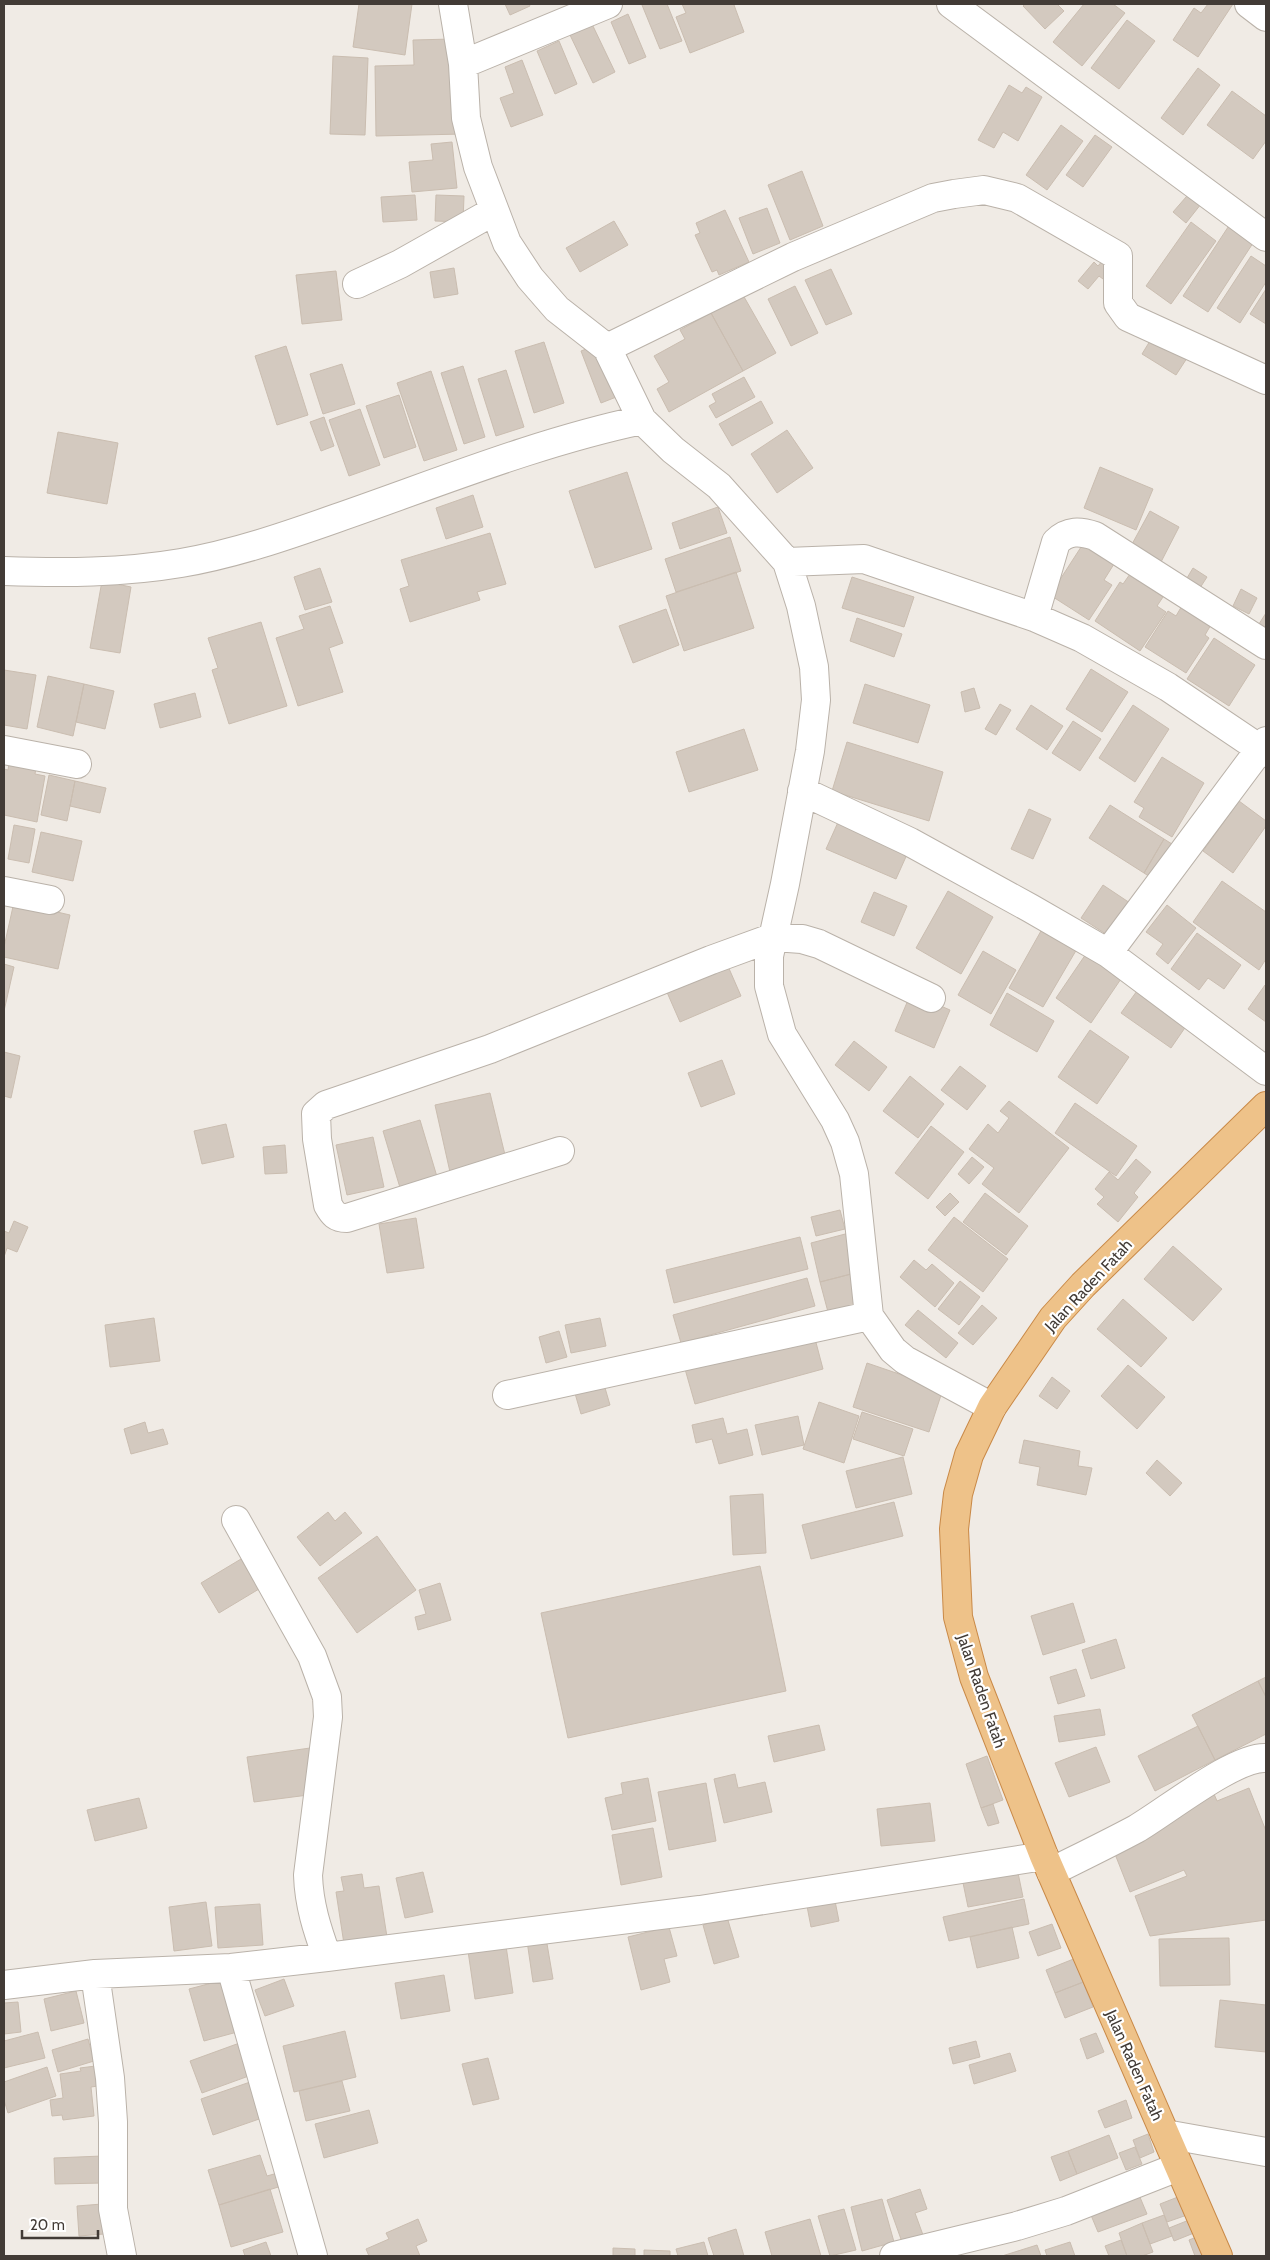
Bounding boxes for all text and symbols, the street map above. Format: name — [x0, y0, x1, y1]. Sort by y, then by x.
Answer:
street label: Jalan Raden Fatah — [1040, 1235, 1136, 1336]
street label: Jalan Raden Fatah — [953, 1631, 1010, 1751]
street label: Jalan Raden Fatah — [1101, 2006, 1167, 2124]
scale bar — [22, 2208, 99, 2240]
text: 20 m — [30, 2216, 65, 2234]

